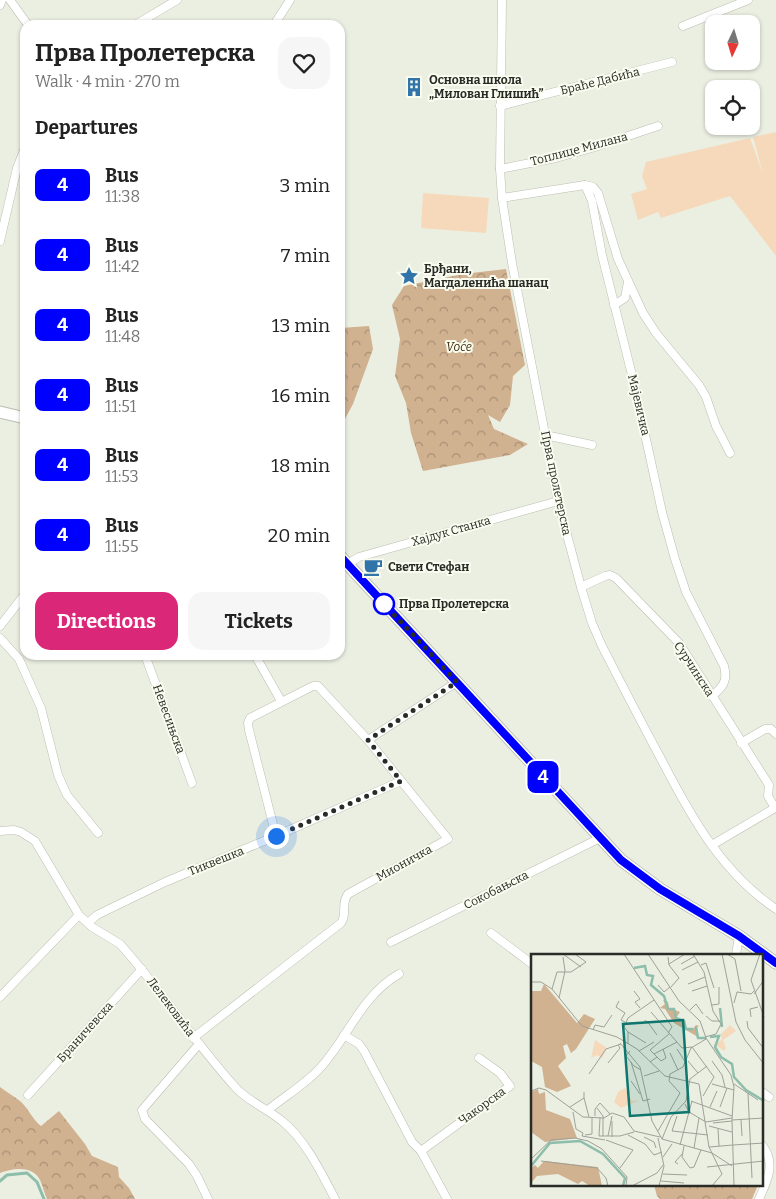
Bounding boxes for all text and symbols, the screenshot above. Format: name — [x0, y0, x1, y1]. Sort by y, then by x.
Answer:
north arrow — [705, 15, 760, 70]
map controls — [705, 15, 760, 135]
button: heart — [278, 37, 330, 89]
text: Прва Пролетерска — [35, 39, 255, 67]
street label: Браће Дабића — [559, 64, 642, 98]
text: Walk · 4 min · 270 m — [35, 72, 180, 91]
place label: Основна школа „Милован Глишић” — [429, 73, 543, 101]
building icon: Основна школа „Милован Глишић” — [403, 76, 425, 98]
button: locate — [705, 80, 760, 135]
text: Departures — [35, 116, 138, 139]
street label: Топлице Милана — [529, 129, 629, 169]
text: Bus — [105, 164, 139, 187]
text: 4 — [57, 174, 68, 196]
text: 3 min — [280, 174, 330, 197]
text: 11:38 — [105, 187, 140, 206]
text: Bus — [105, 234, 139, 257]
text: 4 — [57, 244, 68, 266]
text: 7 min — [281, 244, 330, 267]
text: 11:42 — [105, 257, 139, 276]
place label: Брђани, Магдаленића шанац — [424, 262, 548, 290]
place icon: Брђани, Магдаленића шанац — [398, 265, 420, 287]
text: Bus — [105, 304, 139, 327]
text: 4 — [57, 314, 68, 336]
text: 13 min — [272, 314, 330, 337]
text: 11:48 — [105, 327, 140, 346]
park label: Voće — [446, 340, 472, 354]
street label: Мајевичка — [625, 373, 653, 437]
text: Bus — [105, 374, 139, 397]
text: 4 — [57, 384, 68, 406]
text: 16 min — [272, 384, 330, 407]
text: 11:51 — [105, 397, 136, 416]
street label: Прва пролетерска — [538, 429, 574, 537]
text: Bus — [105, 444, 139, 467]
text: 4 — [57, 454, 68, 476]
text: 18 min — [271, 454, 330, 477]
text: 11:53 — [105, 467, 139, 486]
street label: Хајдук Станка — [410, 513, 493, 549]
text: Bus — [105, 514, 139, 537]
text: 4 — [57, 524, 68, 546]
text: 20 min — [268, 524, 330, 547]
text: 11:55 — [105, 537, 138, 556]
cafe icon: Свети Стефан — [362, 556, 384, 578]
place label: Свети Стефан — [388, 560, 469, 574]
button: Directions — [35, 592, 178, 650]
button: Tickets — [188, 592, 330, 650]
marker: Прва Пролетерска — [373, 593, 395, 615]
place label: Прва Пролетерска — [399, 597, 509, 611]
street label: Сурчинска — [671, 639, 717, 699]
street label: Невесињска — [150, 683, 188, 756]
line badge: 4 — [527, 761, 559, 793]
text: 4 — [538, 766, 548, 788]
your location — [264, 824, 289, 849]
street label: Мионичка — [374, 842, 435, 884]
street label: Тиквешка — [186, 843, 246, 878]
street label: Сокобањска — [461, 868, 531, 912]
inset map — [531, 954, 764, 1186]
street label: Лелековића — [144, 975, 198, 1040]
street label: Браничевска — [54, 999, 116, 1065]
street label: Чакорска — [456, 1084, 509, 1128]

